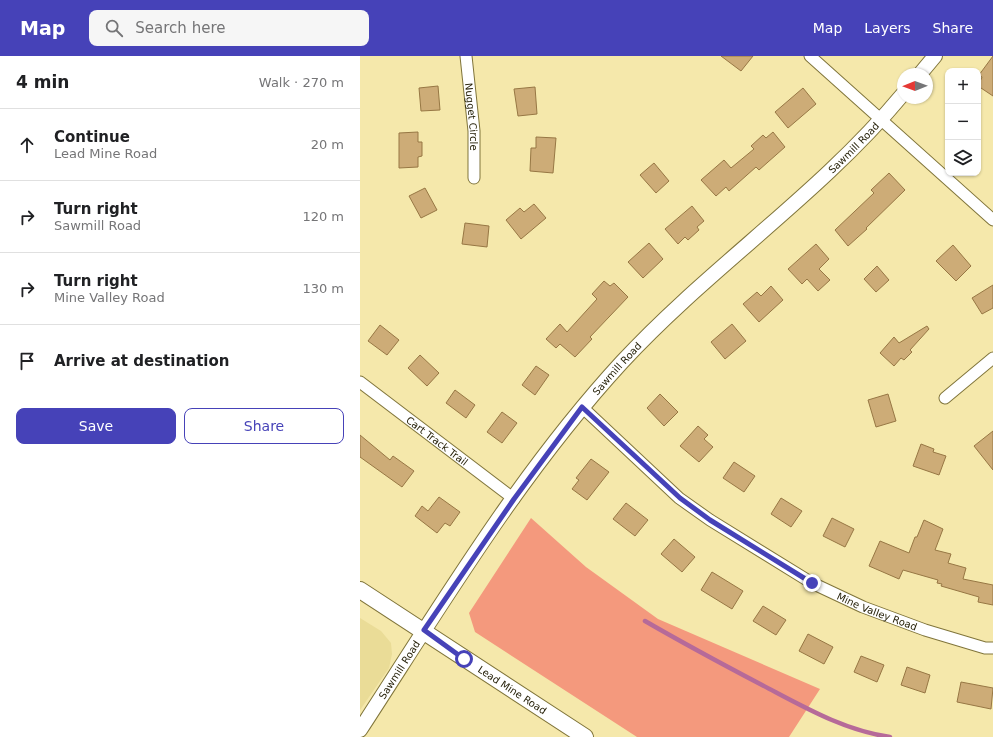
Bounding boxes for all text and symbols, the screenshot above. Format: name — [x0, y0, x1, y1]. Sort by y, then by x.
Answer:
search box — [89, 10, 369, 46]
text: Map — [20, 17, 65, 39]
icon: search — [103, 17, 125, 39]
text: Search here — [135, 19, 225, 37]
text: Map — [813, 20, 842, 36]
text: Layers — [864, 20, 911, 36]
text: Share — [933, 20, 973, 36]
north arrow — [897, 68, 933, 104]
map controls — [945, 68, 981, 176]
button: + — [945, 68, 981, 104]
text: 4 min — [16, 72, 69, 92]
text: Walk · 270 m — [259, 75, 344, 90]
street label: Nugget Circle — [463, 82, 480, 151]
button: − — [945, 104, 981, 140]
street label: Sawmill Road — [826, 120, 881, 175]
text: Continue — [54, 128, 130, 146]
icon: ahead — [16, 134, 38, 156]
text: 20 m — [311, 137, 344, 152]
button: layers — [945, 140, 981, 176]
text: Lead Mine Road — [54, 146, 157, 161]
text: Turn right — [54, 200, 138, 218]
icon: right — [16, 206, 38, 228]
text: 120 m — [302, 209, 344, 224]
text: Sawmill Road — [54, 218, 141, 233]
text: Turn right — [54, 272, 138, 290]
icon: right — [16, 278, 38, 300]
text: 130 m — [302, 281, 344, 296]
text: Mine Valley Road — [54, 290, 165, 305]
street label: Sawmill Road — [590, 340, 643, 397]
icon: arrive — [16, 350, 38, 372]
text: Arrive at destination — [54, 352, 229, 370]
button: Save — [16, 408, 176, 444]
button: Share — [184, 408, 344, 444]
street label: Cart Track Trail — [404, 414, 470, 468]
route end — [803, 574, 821, 592]
street label: Mine Valley Road — [835, 590, 919, 632]
street label: Sawmill Road — [376, 638, 422, 701]
route start — [455, 650, 473, 668]
street label: Lead Mine Road — [476, 663, 549, 716]

